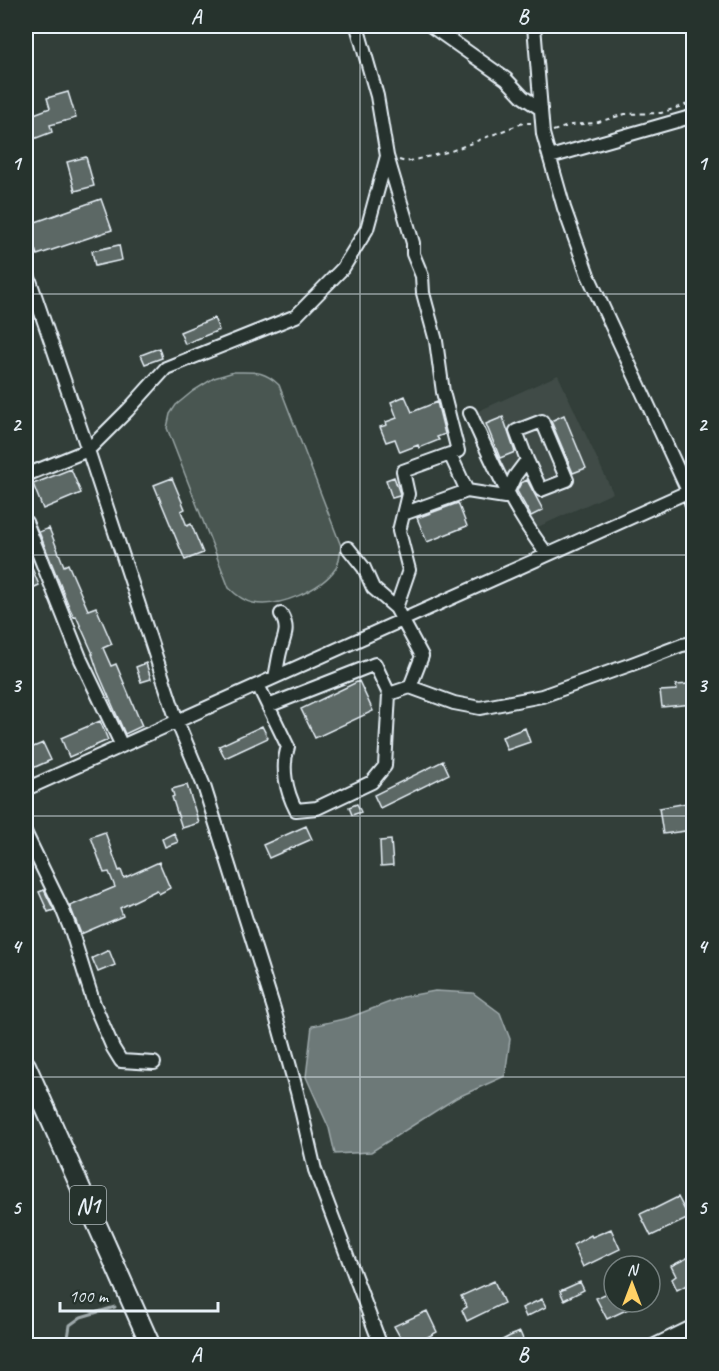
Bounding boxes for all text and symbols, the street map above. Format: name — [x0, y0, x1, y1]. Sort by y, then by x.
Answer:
text: A — [191, 4, 203, 29]
text: B — [518, 4, 530, 29]
text: 1 — [12, 151, 23, 176]
text: 1 — [698, 151, 709, 176]
text: 2 — [12, 412, 23, 437]
text: 2 — [698, 412, 709, 437]
text: 3 — [12, 673, 23, 698]
text: 3 — [698, 673, 709, 698]
text: 4 — [12, 934, 24, 959]
text: 4 — [698, 934, 710, 959]
road number: N1 — [70, 1186, 106, 1224]
text: 5 — [12, 1195, 23, 1220]
text: 5 — [698, 1195, 709, 1220]
north arrow — [602, 1254, 662, 1314]
text: N — [627, 1260, 640, 1280]
scale bar — [60, 1275, 218, 1313]
text: 100 m — [69, 1285, 110, 1307]
text: A — [191, 1342, 203, 1367]
text: B — [518, 1342, 530, 1367]

